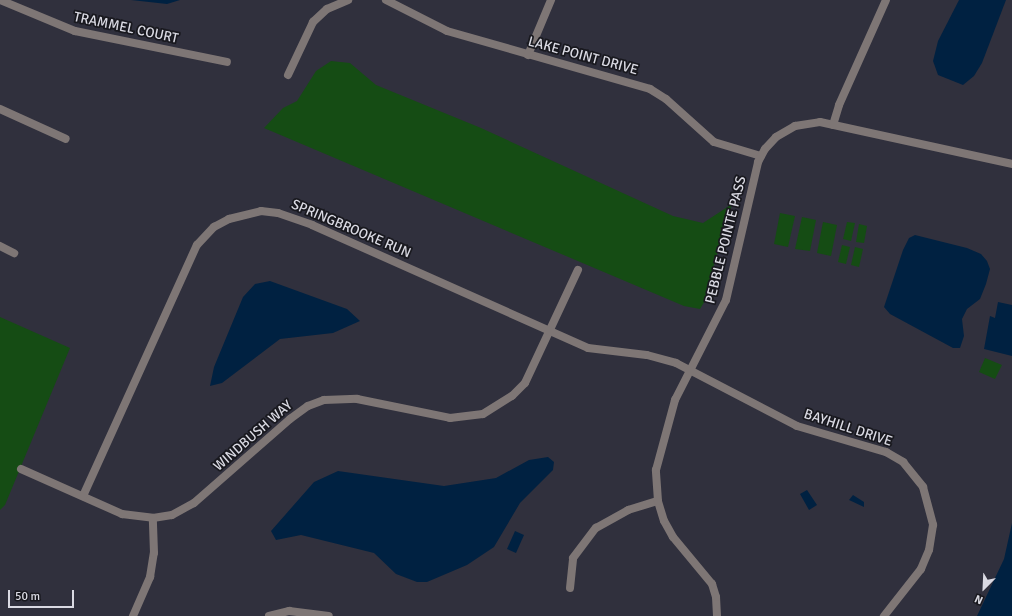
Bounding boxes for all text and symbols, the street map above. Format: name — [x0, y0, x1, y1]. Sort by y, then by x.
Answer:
street label: TRAMMEL COURT — [72, 9, 180, 47]
street label: LAKE POINT DRIVE — [526, 33, 640, 79]
street label: PEBBLE POINTE PASS — [702, 174, 750, 306]
street label: SPRINGBROOKE RUN — [289, 196, 413, 262]
street label: WINDBUSH WAY — [210, 397, 296, 475]
street label: BAYHILL DRIVE — [802, 406, 894, 450]
north arrow — [964, 568, 1004, 608]
scale bar — [10, 582, 76, 608]
text: 50 m — [15, 589, 40, 604]
text: N — [973, 592, 985, 607]

